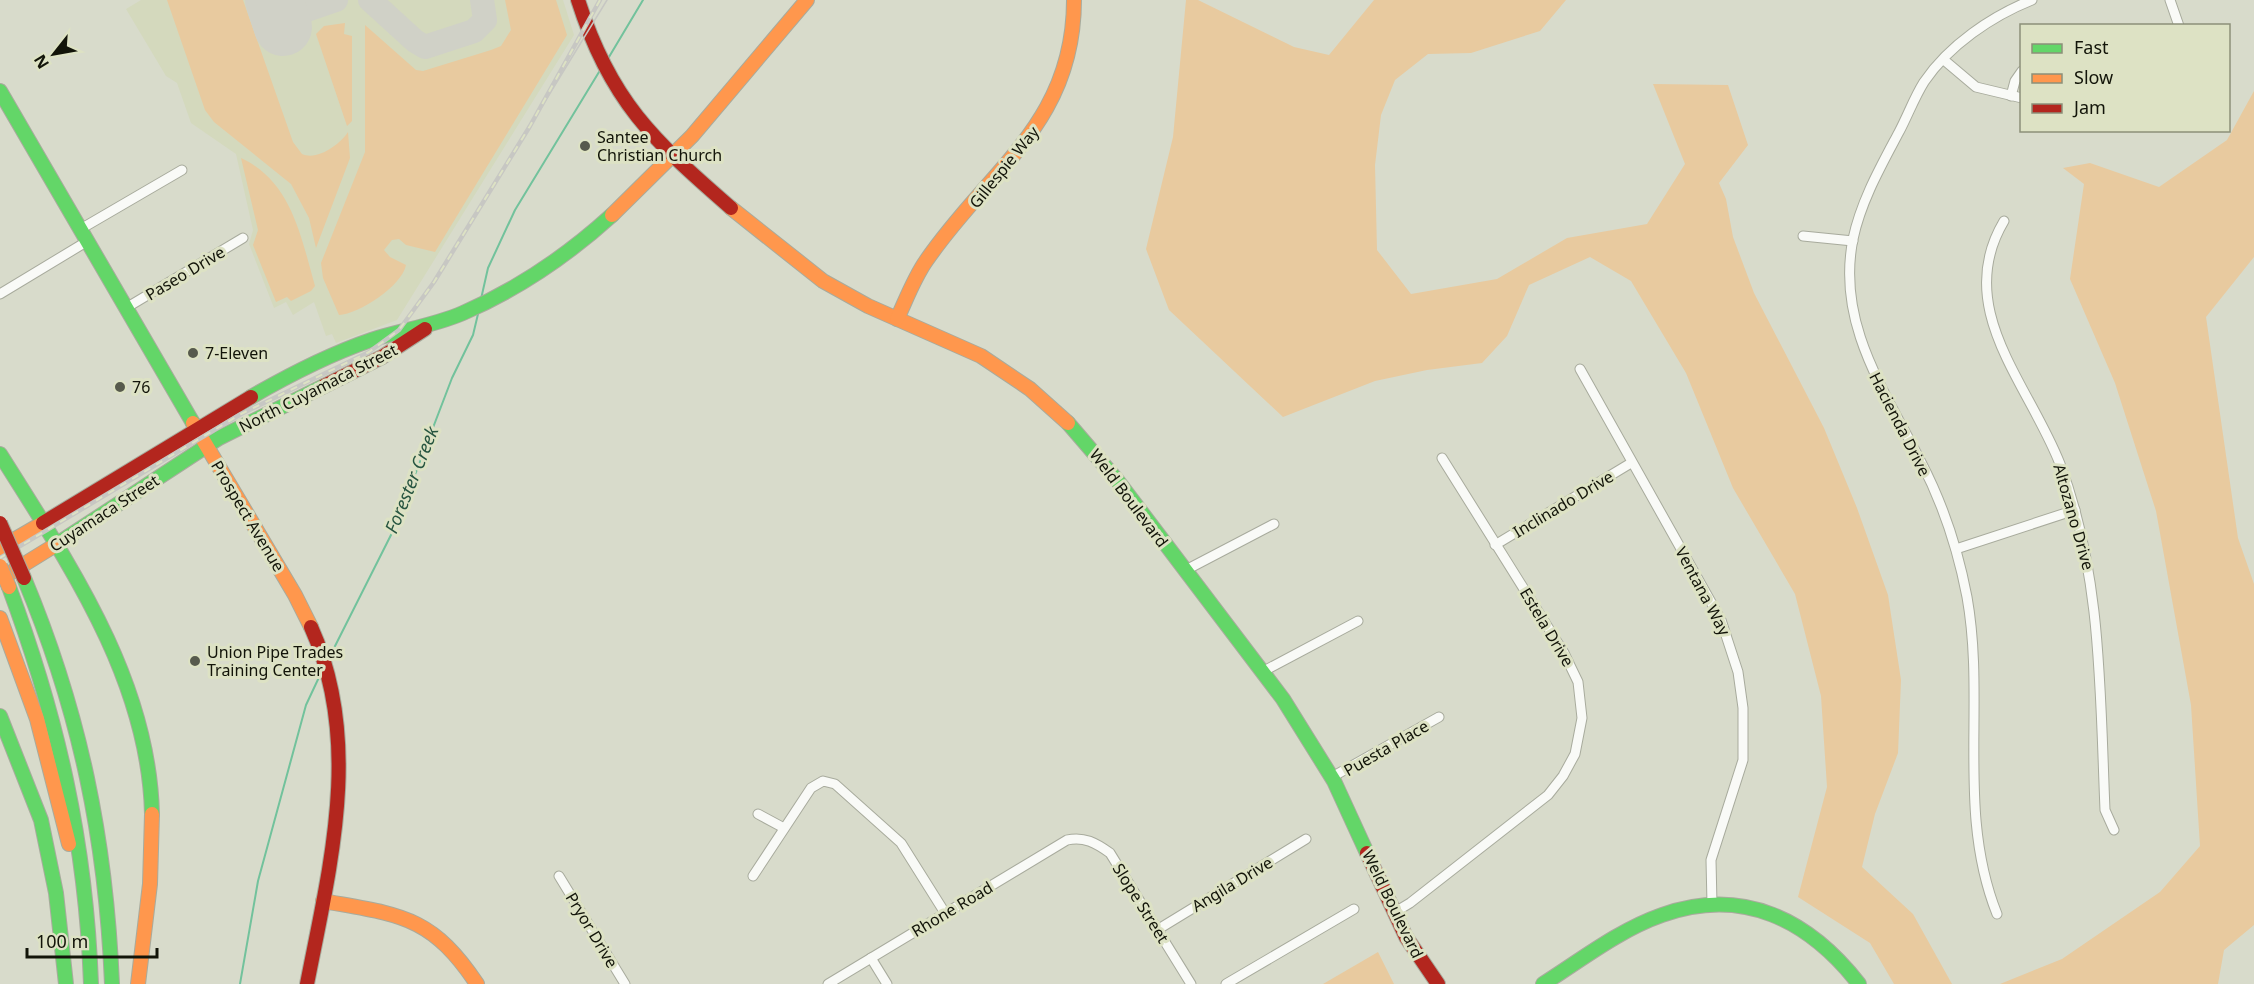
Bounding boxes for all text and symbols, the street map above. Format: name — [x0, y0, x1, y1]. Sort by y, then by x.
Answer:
north arrow — [24, 24, 84, 84]
legend — [2020, 24, 2230, 132]
text: Fast — [2074, 35, 2109, 59]
text: N — [28, 50, 54, 73]
text: Slow — [2074, 65, 2113, 89]
text: Jam — [2072, 95, 2106, 119]
street label: Gillespie Way — [964, 121, 1044, 213]
place label: Santee Christian Church — [597, 126, 722, 166]
marker: Santee Christian Church — [578, 139, 592, 153]
street label: Paseo Drive — [141, 241, 229, 305]
street label: North Cuyamaca Street — [235, 338, 401, 437]
place label: 7-Eleven — [205, 342, 268, 364]
marker: 7-Eleven — [186, 346, 200, 360]
street label: Hacienda Drive — [1864, 368, 1936, 480]
place label: 76 — [132, 376, 150, 398]
marker: 76 — [113, 380, 127, 394]
water label: Forester Creek — [379, 422, 444, 537]
street label: Weld Boulevard — [1085, 444, 1173, 552]
street label: Prospect Avenue — [206, 456, 290, 576]
street label: Altozano Drive — [2048, 461, 2100, 573]
street label: Inclinado Drive — [1509, 465, 1617, 543]
street label: Cuyamaca Street — [45, 469, 163, 557]
street label: Ventana Way — [1670, 543, 1736, 640]
street label: Estela Drive — [1515, 584, 1579, 670]
place label: Union Pipe Trades Training Center — [207, 641, 343, 681]
marker: Union Pipe Trades Training Center — [188, 654, 202, 668]
street label: Puesta Place — [1340, 715, 1432, 781]
street label: Weld Boulevard — [1357, 846, 1429, 962]
street label: Angila Drive — [1187, 851, 1277, 917]
street label: Slope Street — [1108, 859, 1174, 947]
street label: Rhone Road — [907, 876, 997, 942]
street label: Pryor Drive — [561, 888, 623, 972]
scale bar — [27, 921, 158, 959]
text: 100 m — [36, 929, 88, 953]

